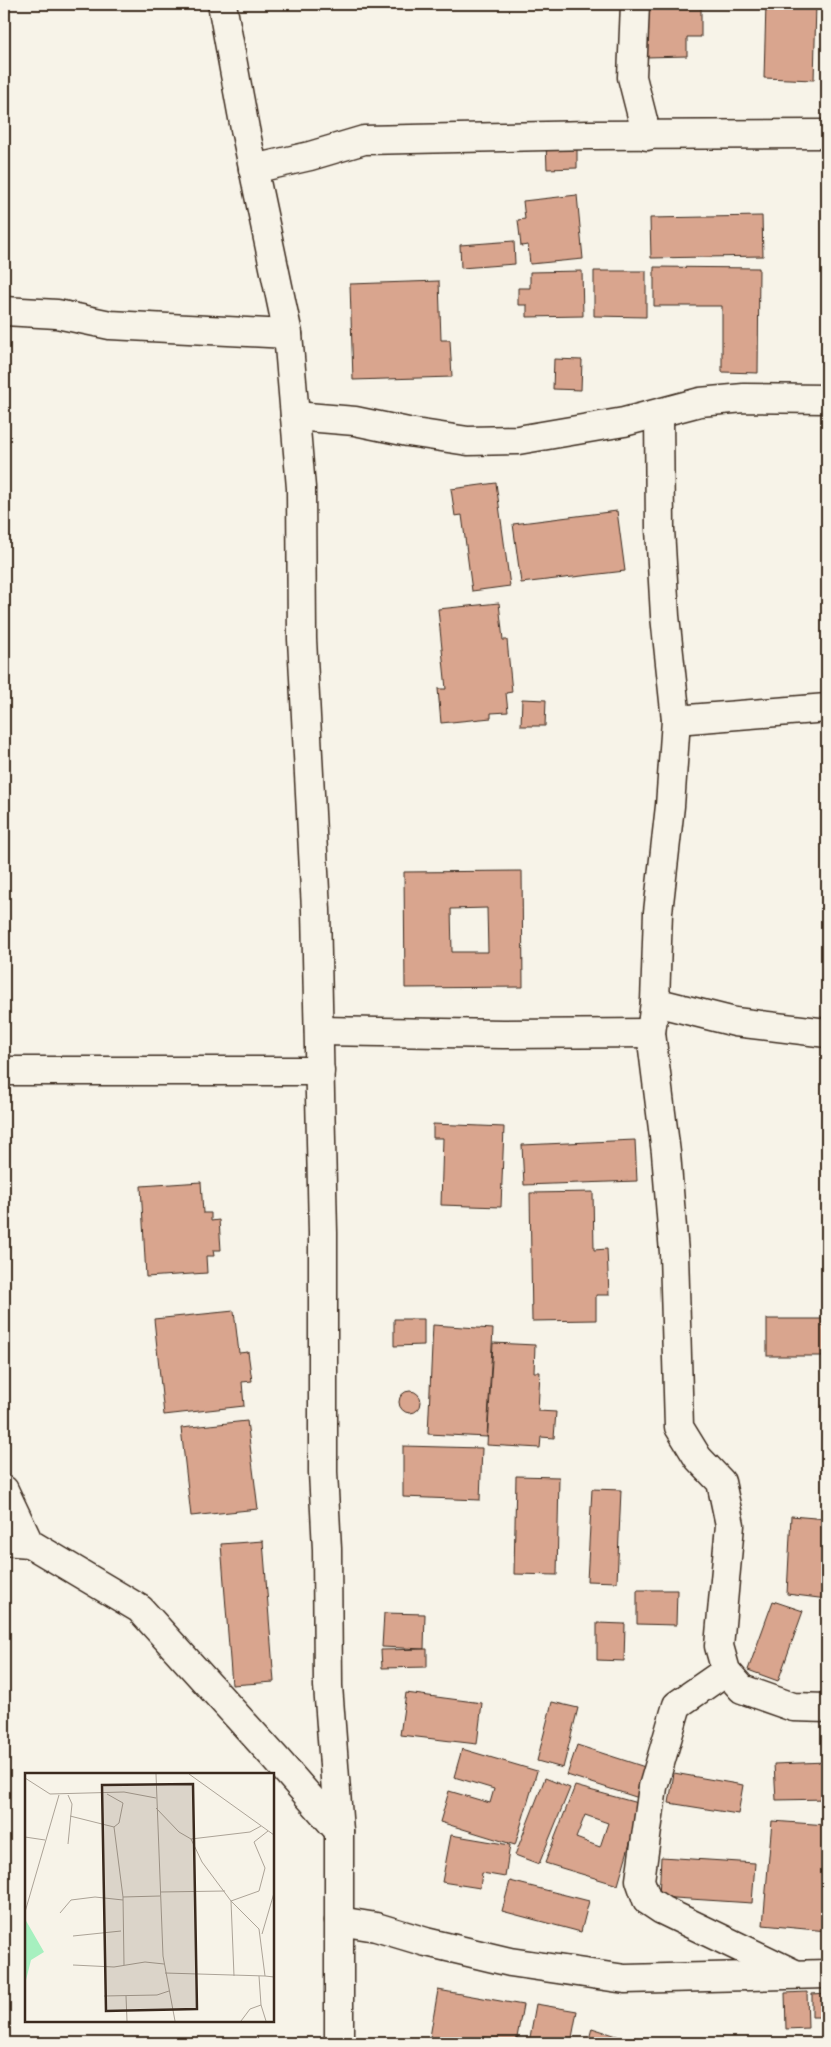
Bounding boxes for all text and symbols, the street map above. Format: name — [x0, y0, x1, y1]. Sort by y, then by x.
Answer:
inset map — [25, 1773, 274, 2022]

